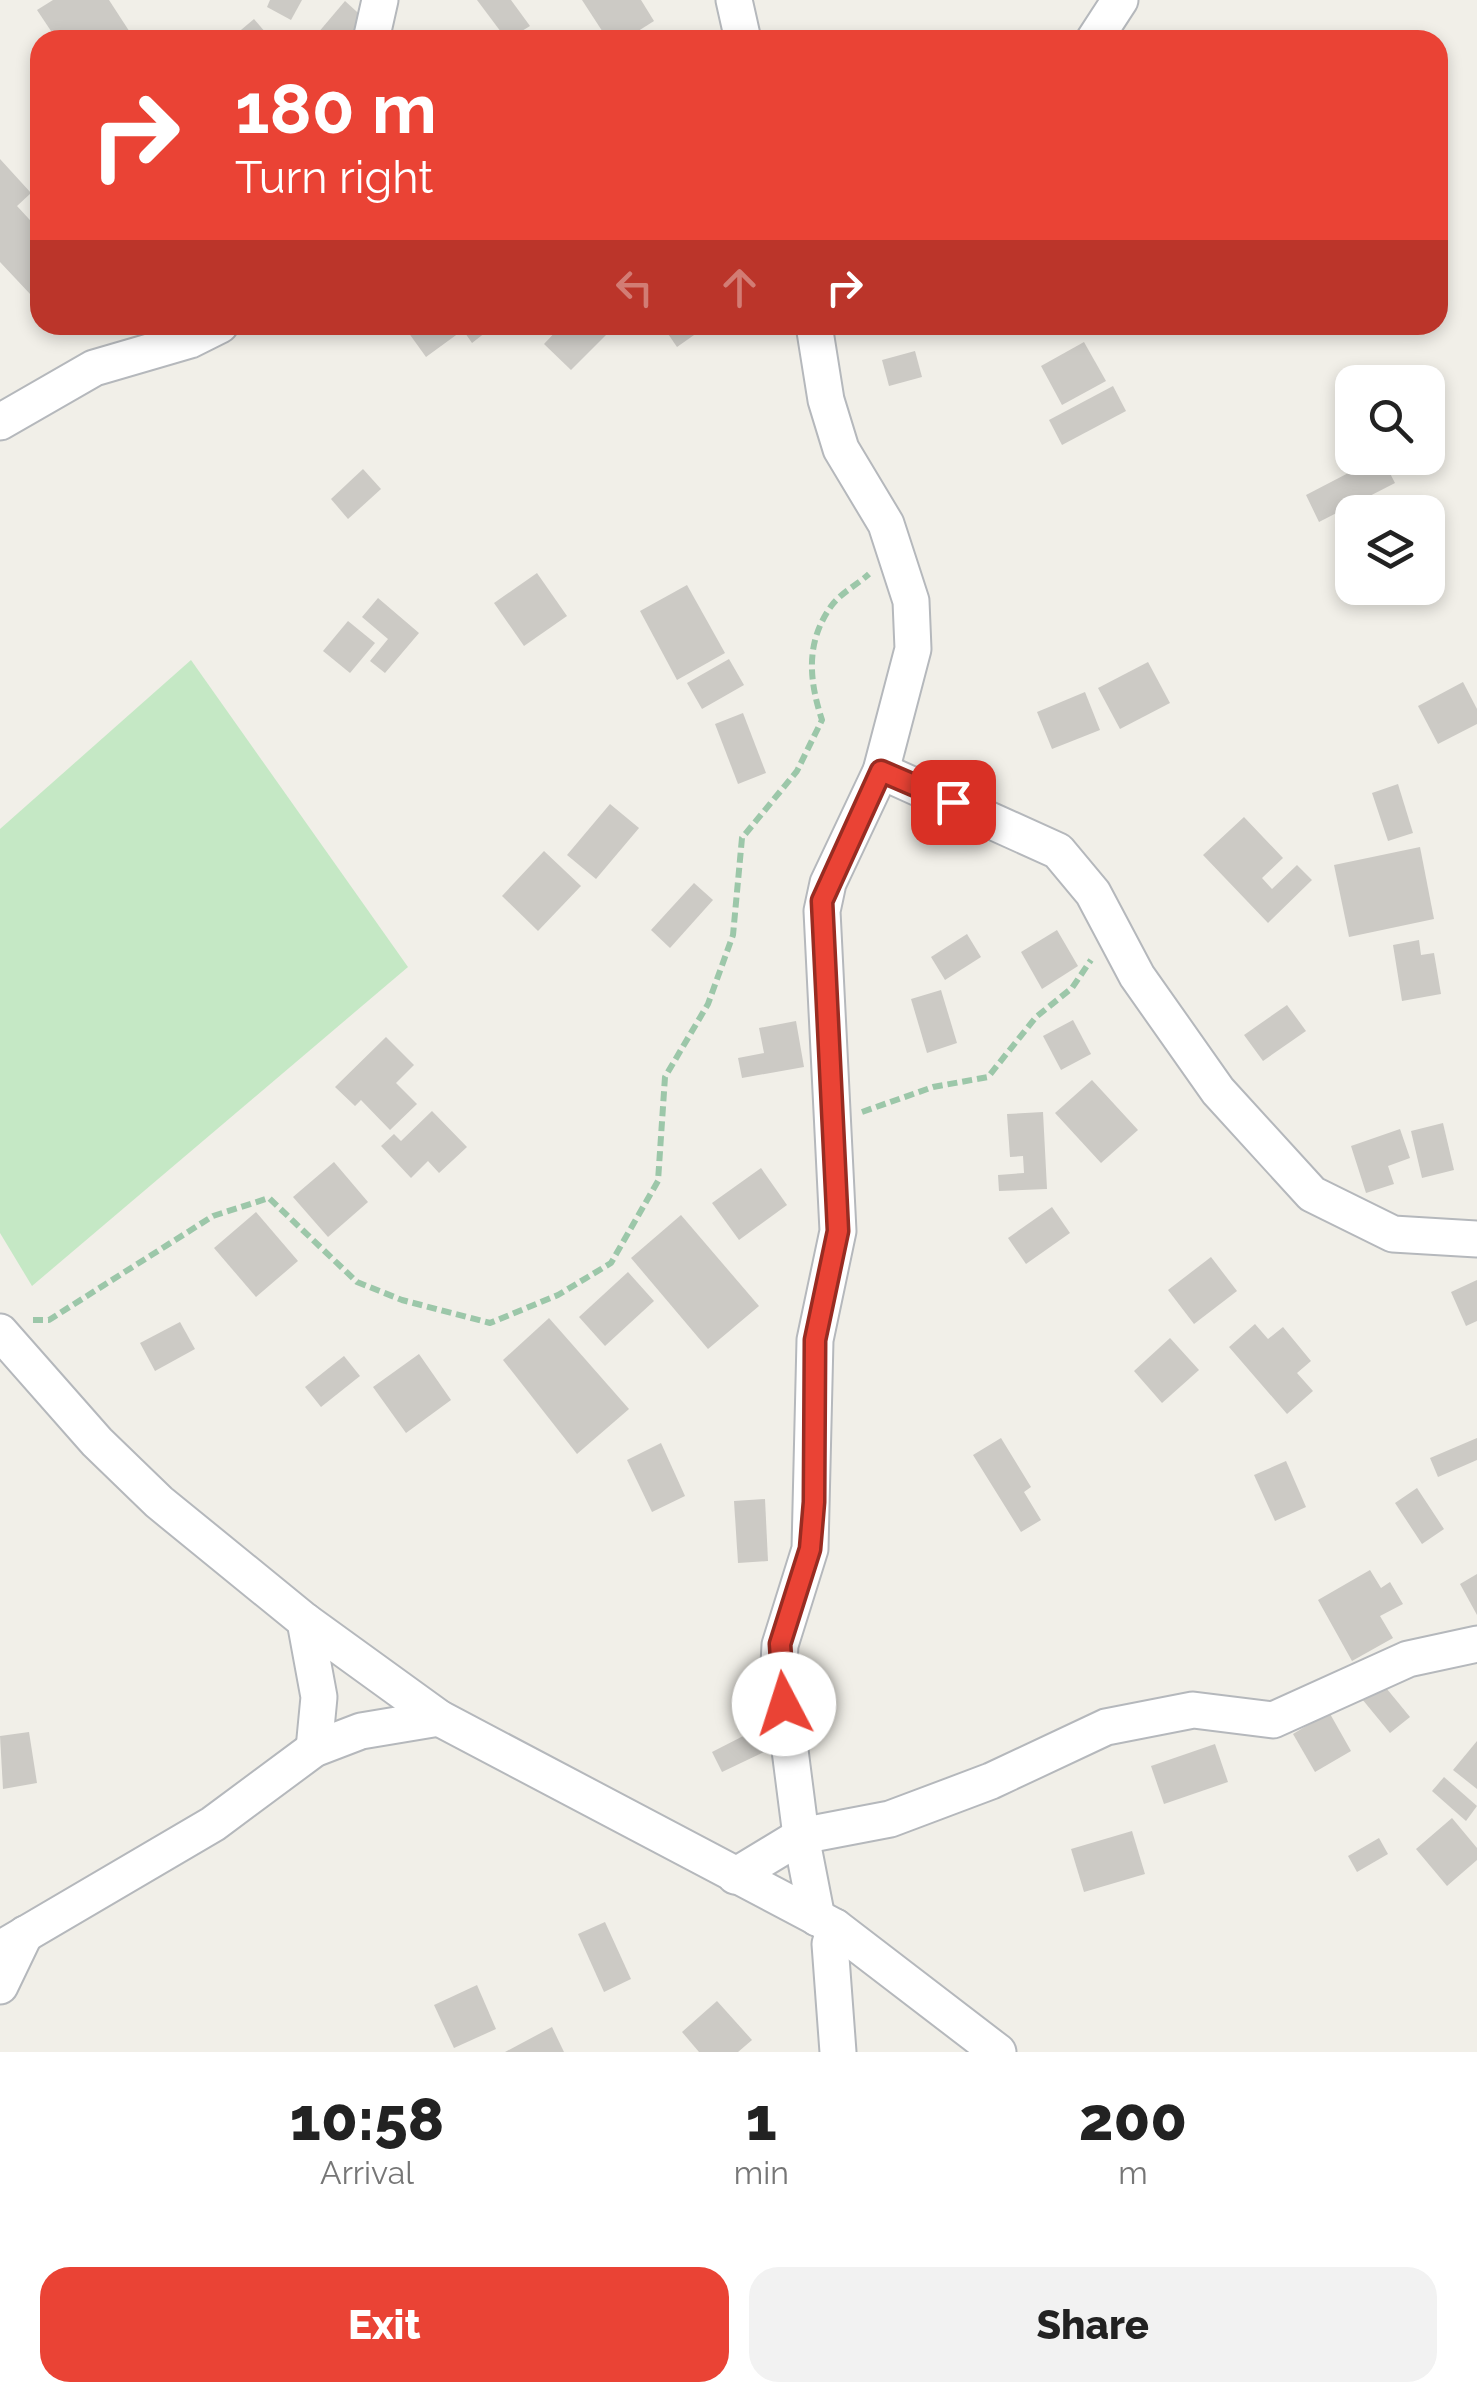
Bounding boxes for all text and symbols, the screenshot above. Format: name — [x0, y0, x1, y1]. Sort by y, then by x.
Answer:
text: 180 m — [235, 67, 437, 149]
icon: right — [70, 70, 200, 200]
text: Turn right — [235, 151, 433, 204]
icon: left — [607, 260, 662, 315]
icon: ahead — [712, 260, 767, 315]
icon: right — [817, 260, 872, 315]
map controls — [1335, 365, 1445, 605]
button: search — [1335, 365, 1445, 475]
button: layers — [1335, 495, 1445, 605]
pin — [911, 760, 996, 845]
icon: arrive — [926, 775, 981, 830]
position arrow — [732, 1652, 836, 1756]
text: 10:58 — [290, 2084, 444, 2154]
text: 1 — [746, 2084, 777, 2154]
text: 200 — [1079, 2084, 1187, 2154]
text: Arrival — [320, 2154, 414, 2191]
text: min — [734, 2154, 789, 2191]
text: m — [1118, 2154, 1148, 2191]
button: Exit — [40, 2267, 729, 2382]
button: Share — [749, 2267, 1437, 2382]

